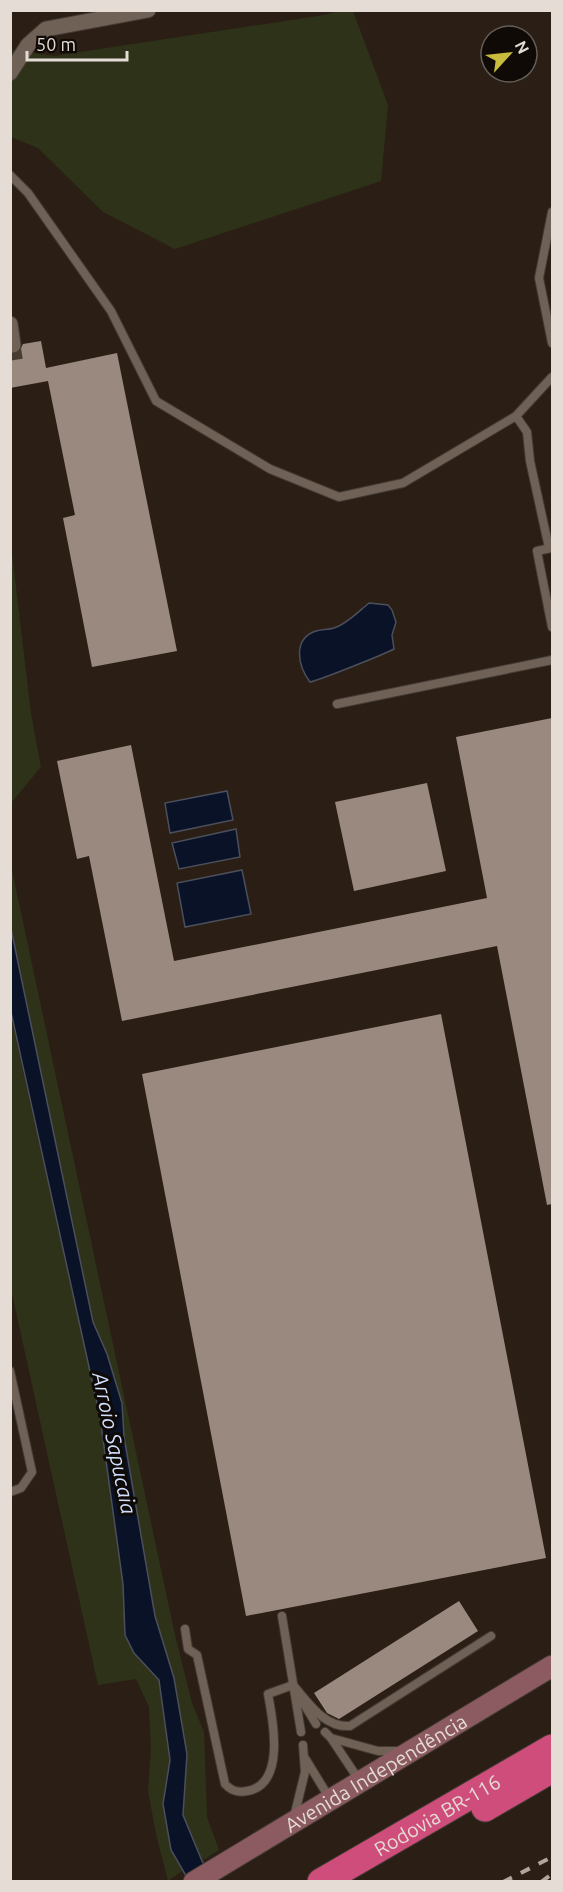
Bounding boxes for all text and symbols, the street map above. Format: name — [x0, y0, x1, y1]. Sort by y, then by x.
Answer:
scale bar — [27, 24, 128, 62]
north arrow — [479, 24, 539, 84]
text: 50 m — [36, 34, 76, 54]
text: N — [512, 38, 533, 57]
water label: Arroio Sapucaia — [88, 1369, 142, 1516]
street label: Avenida Independência — [280, 1709, 471, 1836]
street label: Rodovia BR-116 — [370, 1769, 504, 1860]

